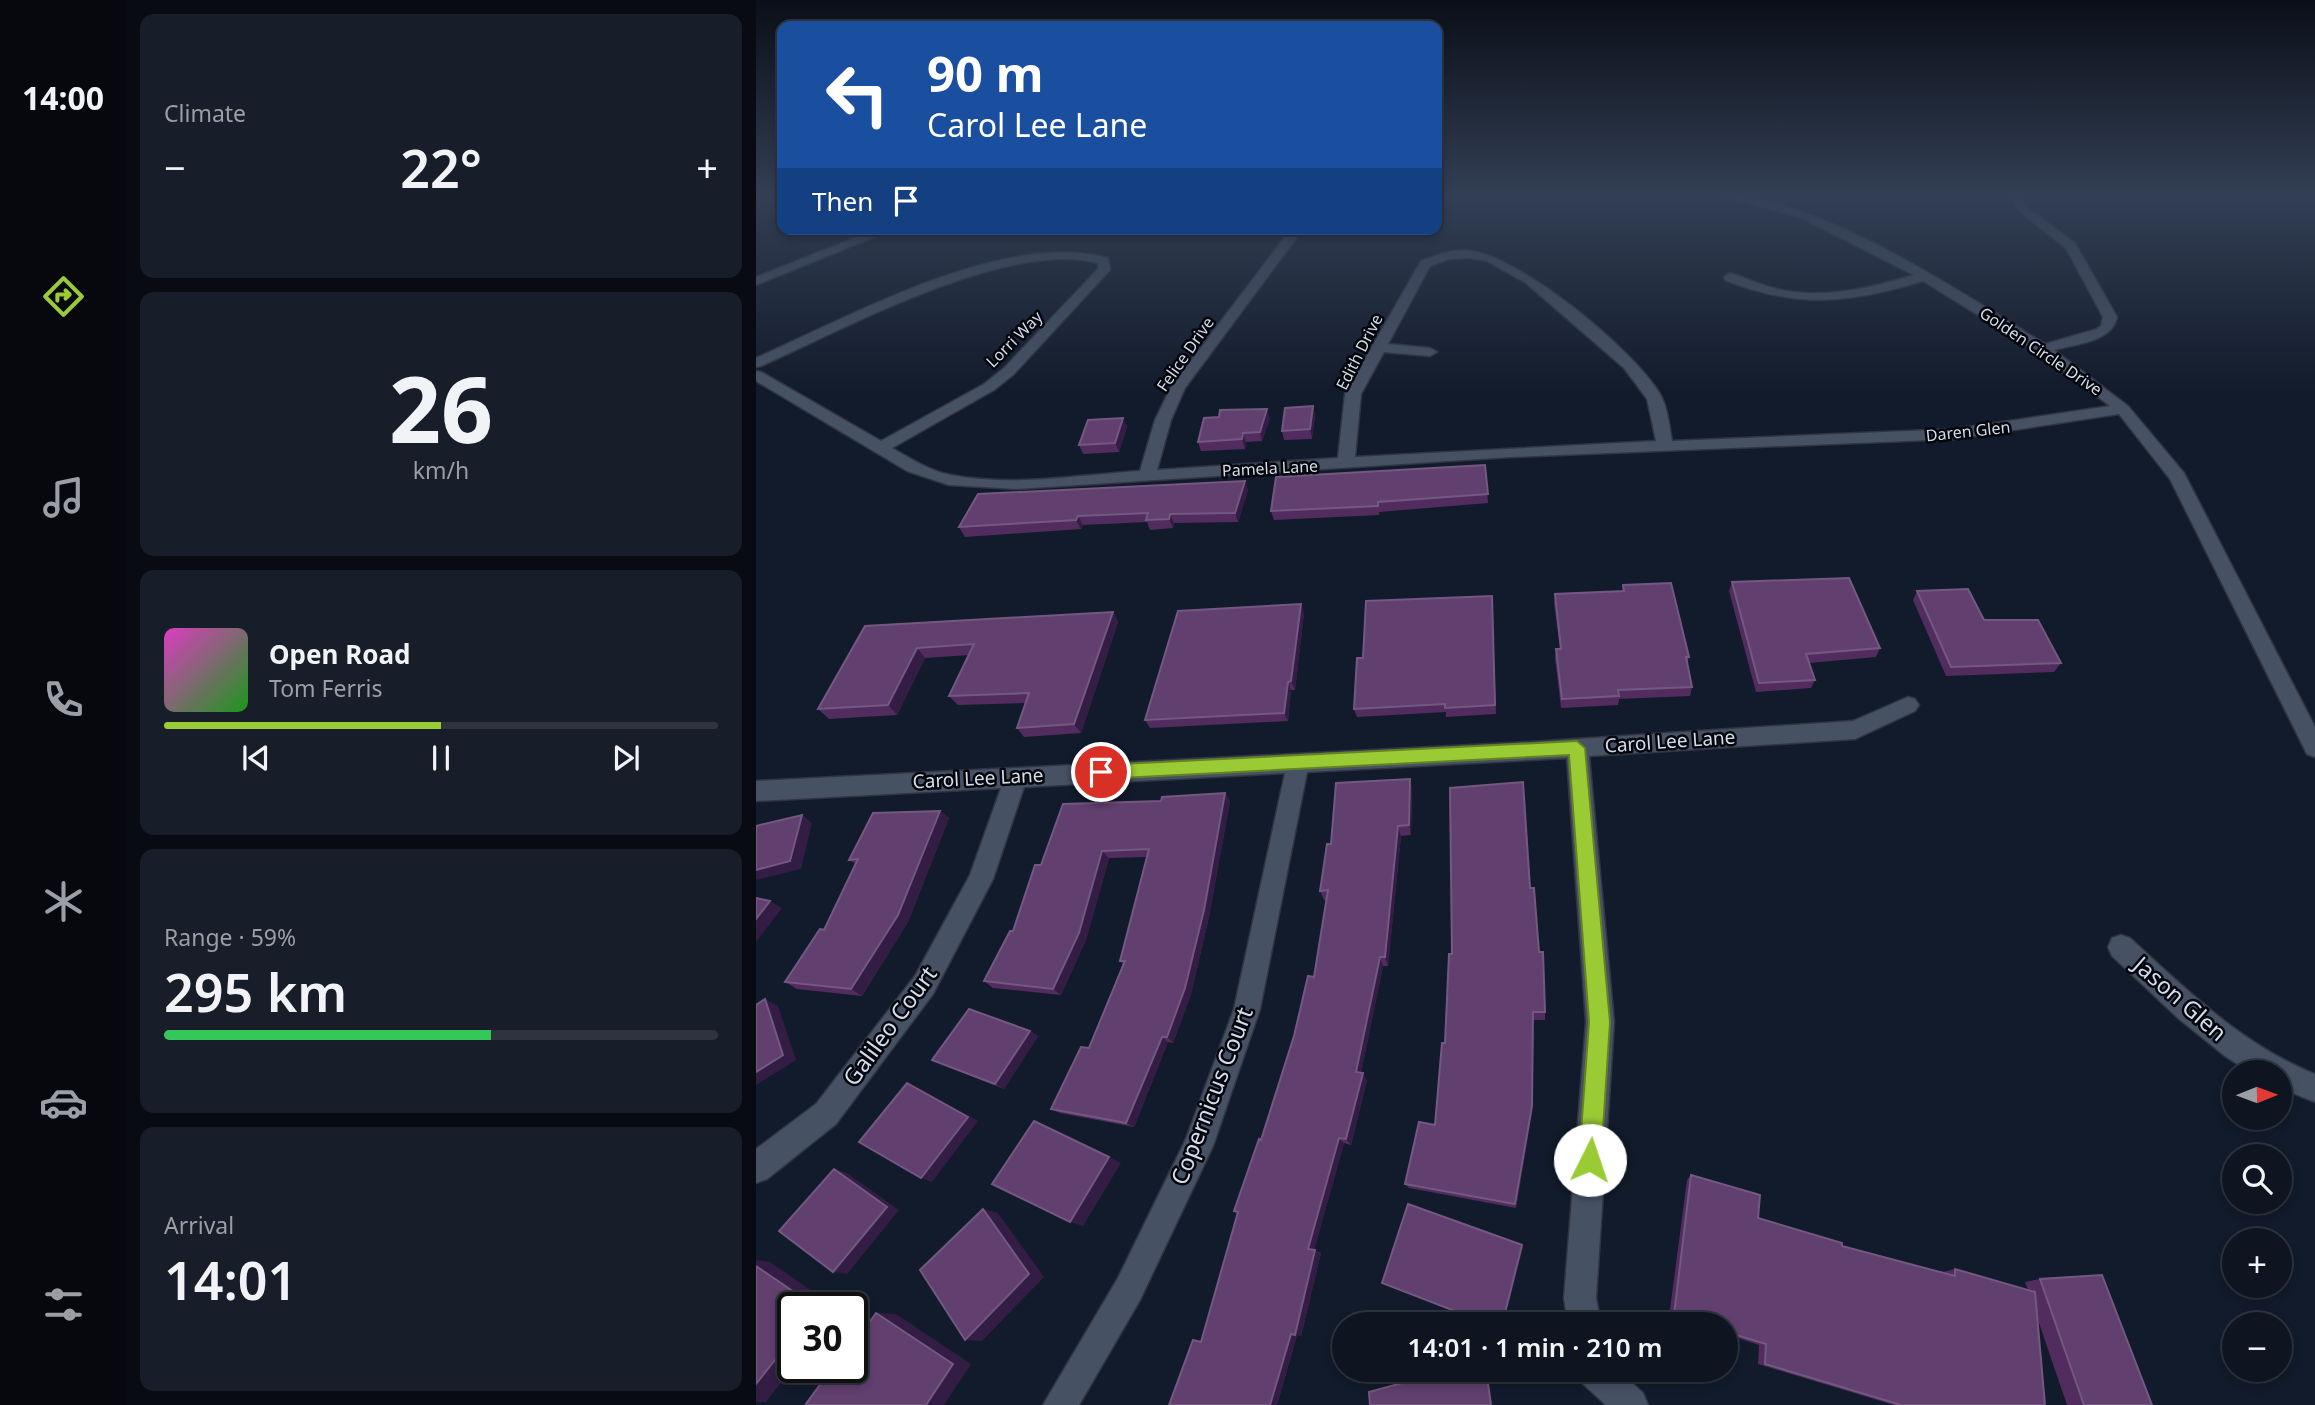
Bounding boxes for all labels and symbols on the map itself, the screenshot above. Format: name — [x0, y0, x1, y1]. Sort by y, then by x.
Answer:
street label: Golden Circle Drive — [1975, 302, 2107, 400]
street label: Lorri Way — [981, 305, 1048, 372]
street label: Edith Drive — [1331, 310, 1387, 394]
street label: Felice Drive — [1151, 312, 1219, 396]
street label: Daren Glen — [1925, 416, 2011, 446]
street label: Pamela Lane — [1221, 454, 1319, 482]
street label: Carol Lee Lane — [1604, 723, 1736, 759]
pin — [1071, 742, 1131, 802]
street label: Carol Lee Lane — [912, 762, 1044, 794]
street label: Jason Glen — [2126, 947, 2234, 1048]
street label: Galileo Court — [835, 959, 944, 1092]
street label: Copernicus Court — [1162, 1002, 1260, 1189]
north arrow — [2222, 1060, 2292, 1130]
position arrow — [1553, 1123, 1627, 1197]
speed limit sign: 30 — [777, 1292, 868, 1383]

